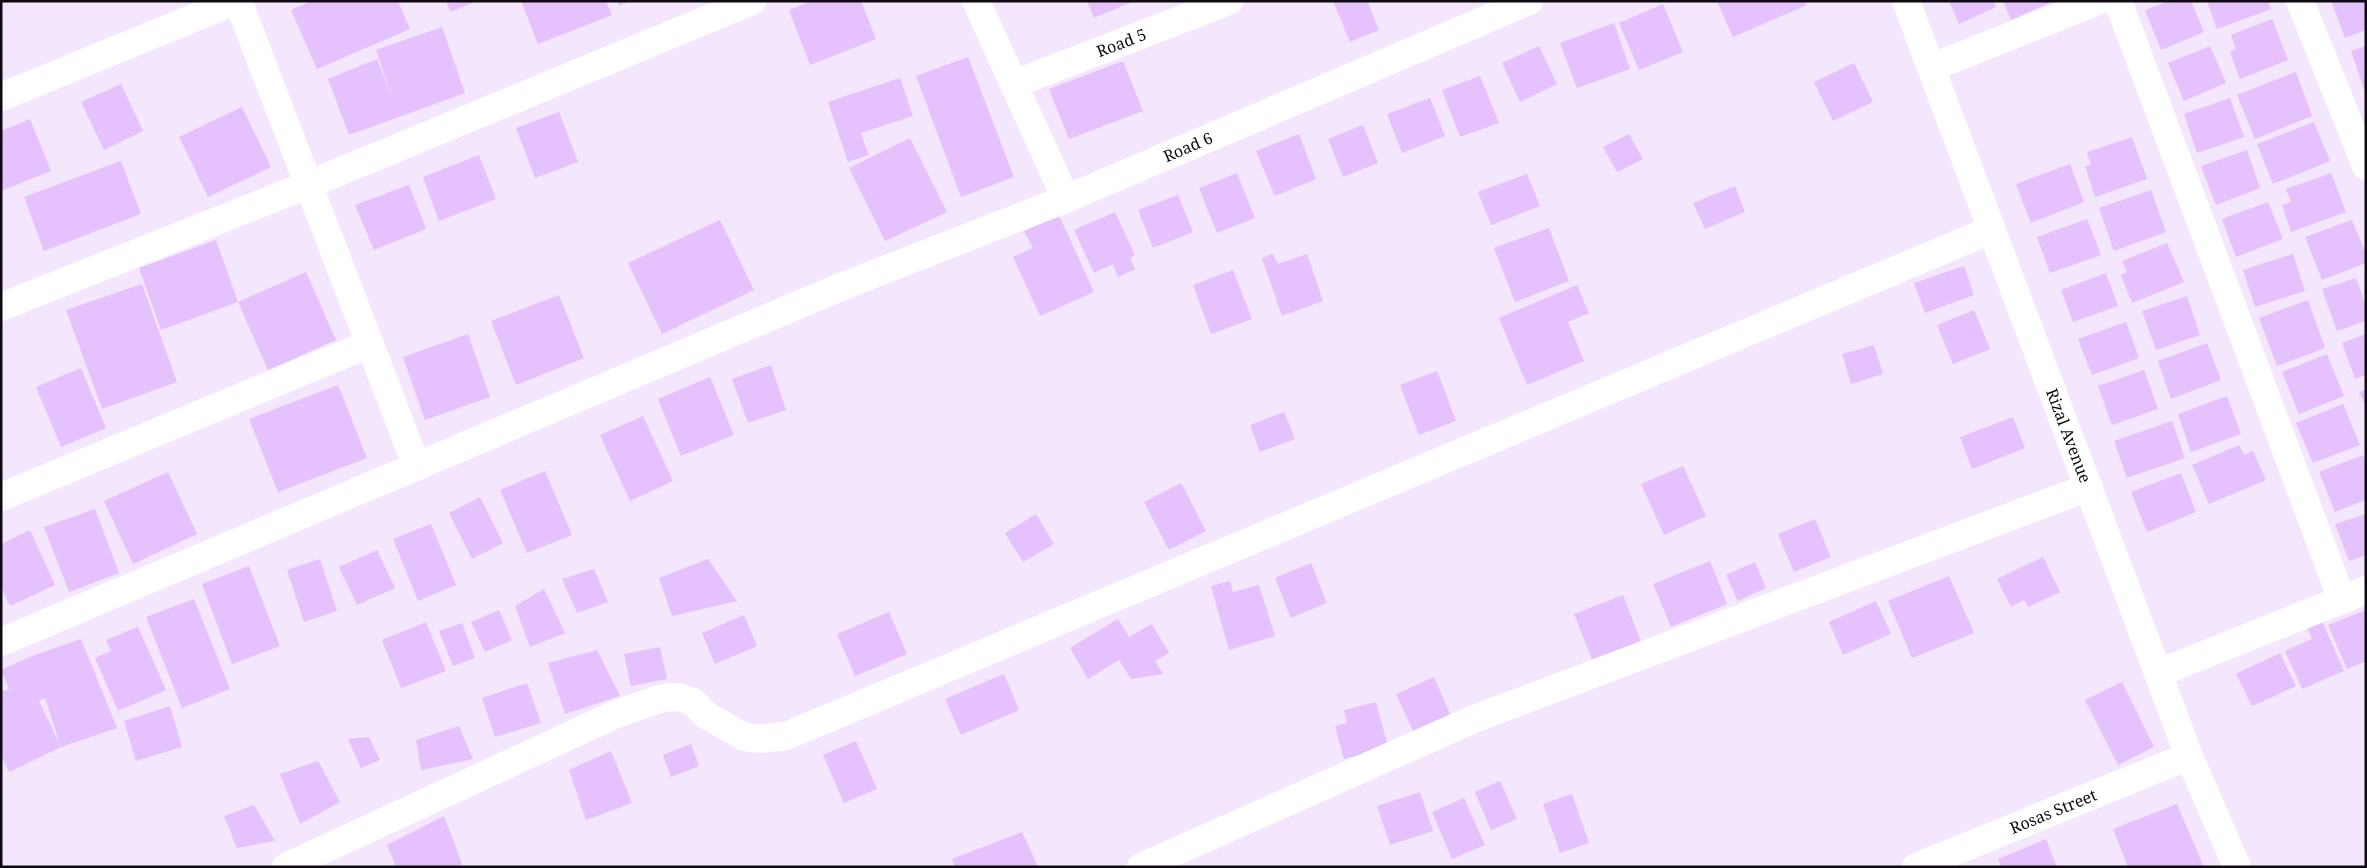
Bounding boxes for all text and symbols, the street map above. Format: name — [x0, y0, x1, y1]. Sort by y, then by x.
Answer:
street label: Road 5 — [1093, 23, 1149, 62]
street label: Road 6 — [1160, 127, 1216, 167]
street label: Rizal Avenue — [2041, 385, 2097, 486]
street label: Rosas Street — [2006, 784, 2100, 839]

